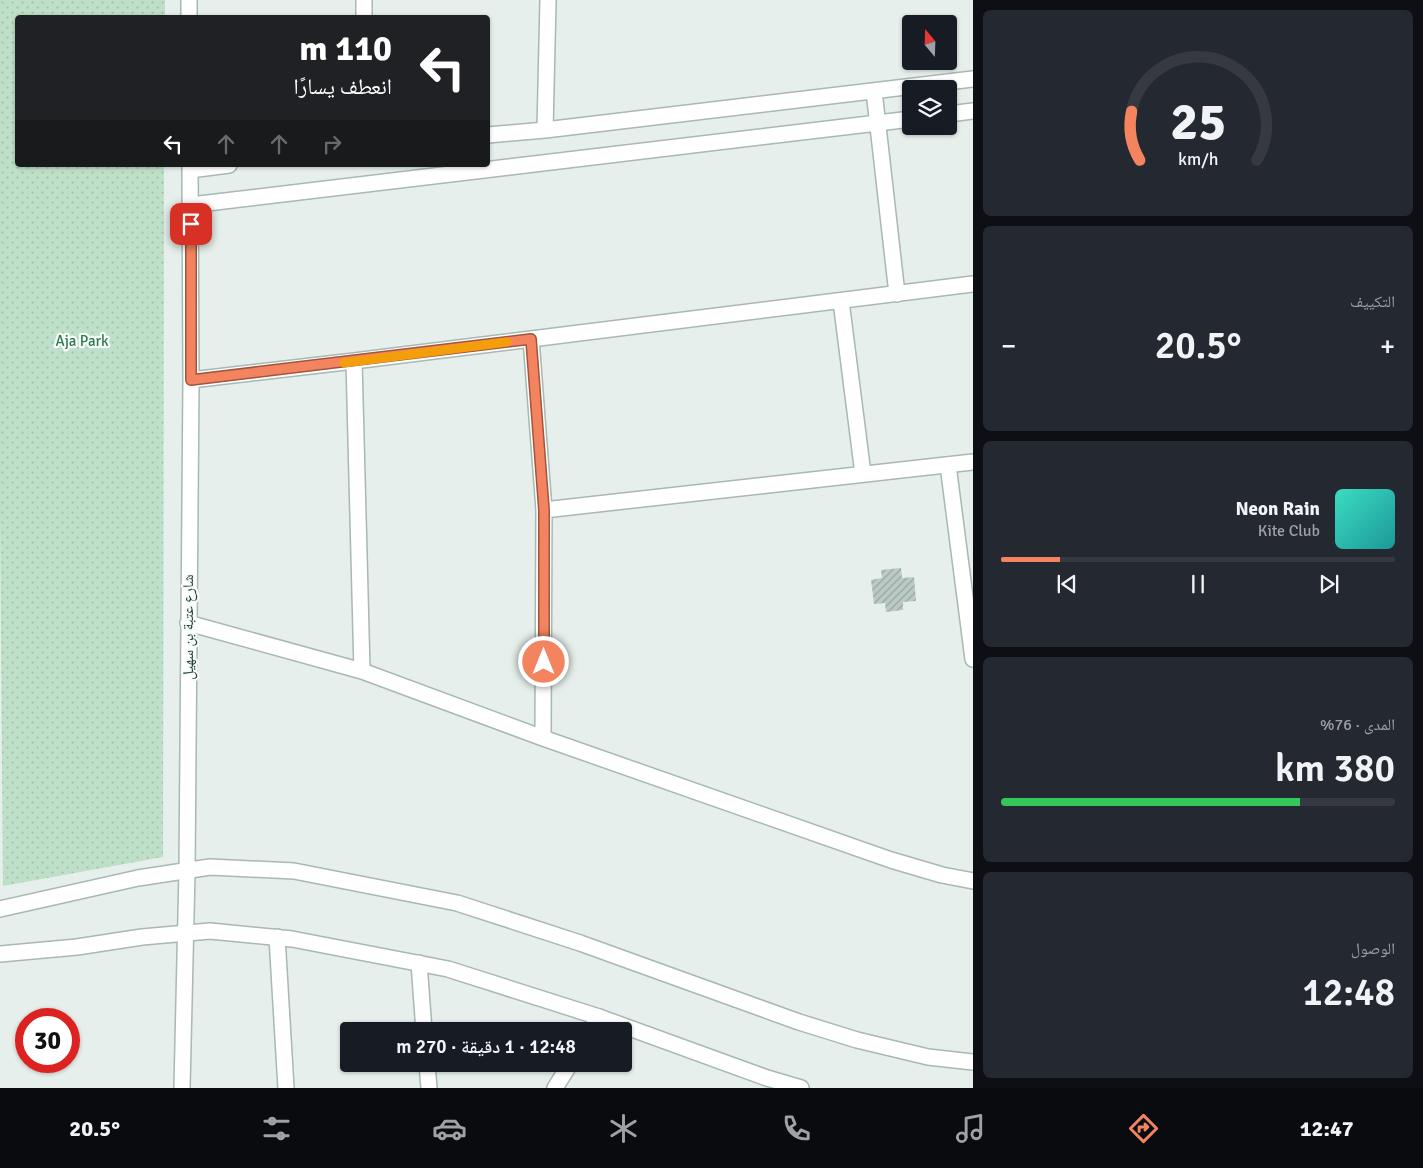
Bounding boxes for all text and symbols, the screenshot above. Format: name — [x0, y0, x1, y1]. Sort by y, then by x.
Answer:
north arrow — [902, 15, 958, 70]
map controls — [902, 15, 957, 135]
text: 110 m — [299, 27, 392, 70]
icon: left — [410, 35, 475, 100]
text: انعطف يسارًا — [294, 73, 392, 100]
button: layers — [902, 80, 957, 135]
text: 25 — [1170, 90, 1226, 154]
icon: left — [159, 130, 187, 158]
icon: ahead — [212, 130, 240, 158]
icon: ahead — [265, 130, 293, 158]
icon: right — [318, 130, 346, 158]
text: km/h — [1178, 148, 1218, 170]
pin — [170, 203, 212, 245]
icon: arrive — [177, 210, 205, 238]
text: التكييف — [1350, 292, 1395, 312]
text: 20.5° — [1155, 322, 1241, 369]
text: − — [1001, 329, 1016, 363]
text: + — [1380, 329, 1395, 363]
park label: Aja Park — [55, 332, 109, 350]
text: Neon Rain — [1235, 497, 1320, 521]
text: Kite Club — [1258, 521, 1320, 541]
icon: previous — [1053, 570, 1081, 598]
icon: pause — [1184, 570, 1212, 598]
icon: next — [1315, 570, 1343, 598]
street label: شارع عتبة بن سهيل — [179, 574, 198, 680]
position arrow — [517, 635, 569, 687]
text: المدى · 76% — [1320, 715, 1395, 735]
text: 380 km — [1275, 745, 1395, 792]
text: الوصول — [1351, 939, 1395, 959]
text: 12:48 — [1302, 969, 1395, 1016]
speed limit sign: 30 — [15, 1008, 80, 1073]
text: 12:48 · 1 دقيقة · 270 m — [396, 1035, 576, 1059]
icon: filters — [259, 1111, 294, 1146]
icon: car — [432, 1111, 467, 1146]
icon: climate — [606, 1111, 641, 1146]
icon: phone — [779, 1111, 814, 1146]
icon: music — [953, 1111, 988, 1146]
icon: directions — [1126, 1111, 1161, 1146]
text: 20.5° — [69, 1115, 120, 1142]
text: 12:47 — [1300, 1115, 1354, 1142]

